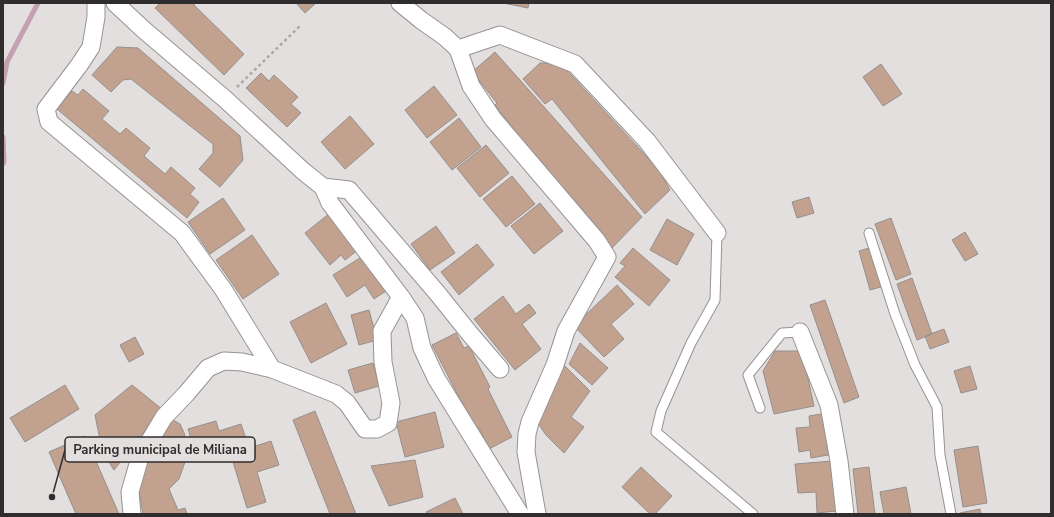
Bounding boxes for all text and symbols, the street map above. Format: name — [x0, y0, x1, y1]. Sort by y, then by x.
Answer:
callout: Parking municipal de Miliana — [65, 437, 255, 462]
text: Parking municipal de Miliana — [73, 441, 247, 459]

